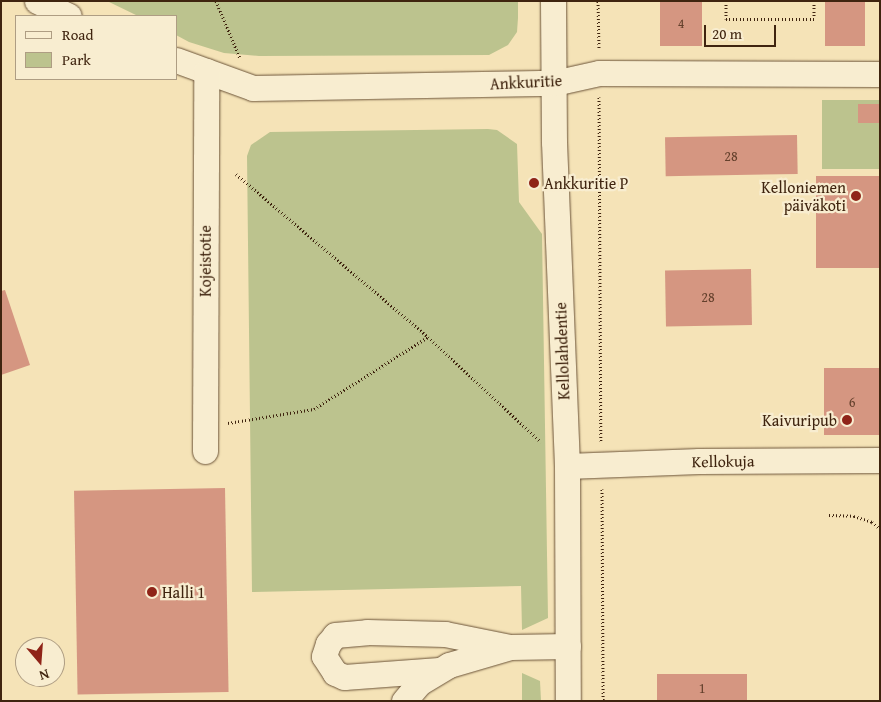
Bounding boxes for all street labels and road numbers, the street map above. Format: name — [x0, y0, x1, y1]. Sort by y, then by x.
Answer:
street label: Ankkuritie — [489, 71, 563, 93]
street label: Kojeistotie — [195, 225, 215, 297]
street label: Kellolahdentie — [551, 302, 573, 400]
street label: Kellokuja — [691, 451, 755, 471]

